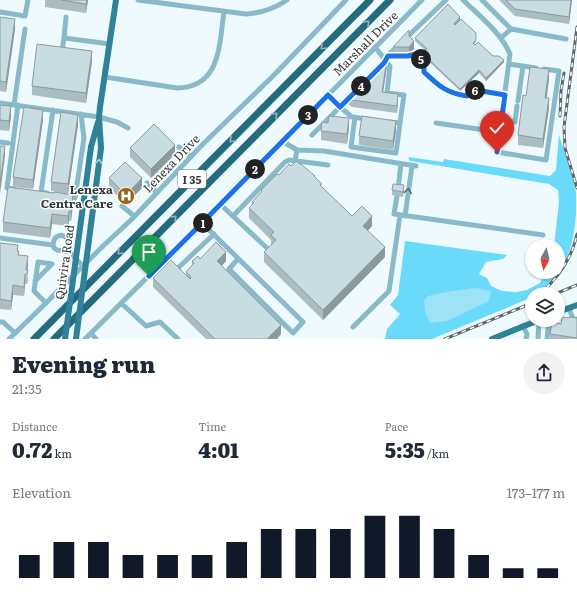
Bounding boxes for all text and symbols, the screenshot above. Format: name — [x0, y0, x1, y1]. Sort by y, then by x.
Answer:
street label: Marshall Drive — [328, 6, 402, 80]
one-way arrow — [362, 20, 370, 28]
one-way arrow — [320, 42, 328, 50]
pin: 5 — [411, 49, 431, 69]
text: 5 — [418, 51, 424, 67]
pin: 4 — [351, 76, 371, 96]
text: 4 — [358, 78, 364, 94]
pin: 6 — [465, 80, 485, 100]
text: 6 — [472, 82, 478, 98]
pin: 3 — [298, 105, 318, 125]
text: 3 — [305, 107, 311, 123]
pin — [480, 111, 514, 152]
one-way arrow — [270, 112, 278, 120]
icon: check — [486, 117, 508, 139]
street label: Lenexa Drive — [138, 130, 204, 196]
one-way arrow — [229, 135, 236, 143]
one-way arrow — [95, 159, 104, 165]
pin: 2 — [245, 159, 265, 179]
text: 2 — [252, 161, 258, 177]
road number: I 35 — [178, 170, 206, 188]
place label: Lenexa Centra Care — [41, 180, 113, 212]
hospital icon: Lenexa Centra Care — [116, 186, 136, 206]
one-way arrow — [403, 188, 412, 194]
pin: 1 — [193, 213, 213, 233]
one-way arrow — [169, 215, 177, 223]
text: 1 — [201, 215, 205, 231]
street label: Quivira Road — [50, 223, 78, 300]
pin — [132, 235, 166, 276]
north arrow — [525, 239, 565, 279]
map controls — [525, 239, 565, 327]
icon: arrive — [138, 241, 160, 263]
one-way arrow — [117, 247, 125, 255]
button: layers — [525, 287, 565, 327]
text: Evening run — [12, 347, 155, 380]
button: share — [523, 352, 565, 394]
text: 21:35 — [12, 379, 42, 398]
text: Distance — [12, 418, 57, 434]
text: Time — [198, 418, 226, 434]
text: Pace — [385, 418, 408, 434]
text: 0.72 — [12, 434, 52, 464]
text: 4:01 — [198, 434, 239, 464]
text: 5:35 — [385, 434, 425, 464]
text: km — [52, 445, 72, 461]
text: /km — [425, 445, 449, 461]
text: Elevation — [12, 483, 71, 502]
text: 173–177 m — [507, 483, 565, 502]

